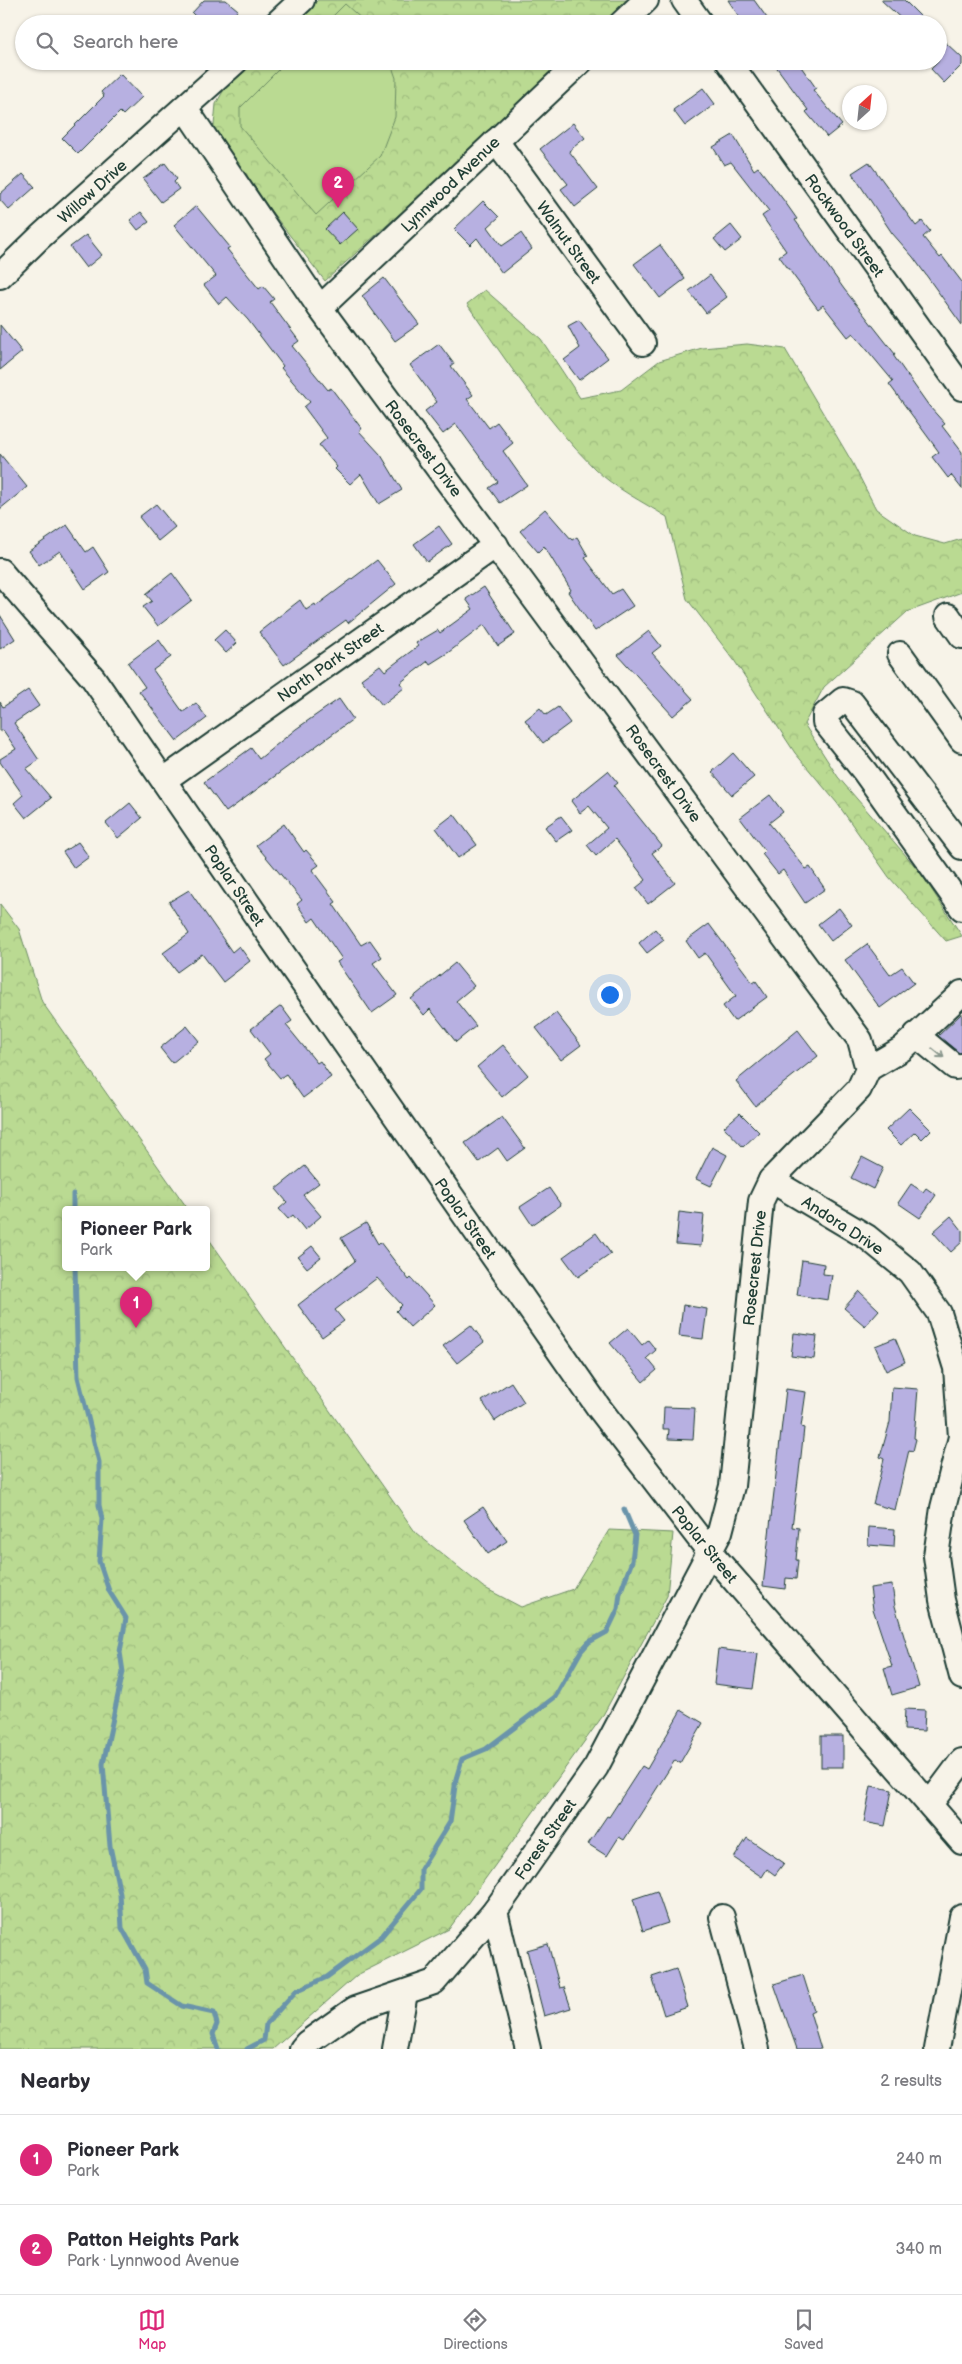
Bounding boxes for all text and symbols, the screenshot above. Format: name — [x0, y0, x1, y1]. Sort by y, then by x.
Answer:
search box — [15, 15, 947, 70]
icon: search — [33, 29, 61, 57]
text: Search here — [73, 31, 178, 54]
north arrow — [842, 85, 887, 130]
street label: Lynnwood Avenue — [398, 133, 505, 237]
street label: Willow Drive — [55, 156, 132, 228]
pin: 2 — [322, 167, 354, 208]
street label: Rockwood Street — [800, 171, 888, 281]
street label: Walnut Street — [532, 198, 604, 288]
street label: Rosecrest Drive — [380, 397, 466, 501]
street label: North Park Street — [274, 619, 388, 707]
street label: Rosecrest Drive — [621, 721, 705, 827]
street label: Poplar Street — [200, 842, 268, 930]
your location — [597, 982, 623, 1008]
one-way arrow — [932, 1047, 945, 1058]
street label: Poplar Street — [430, 1175, 500, 1263]
street label: Andora Drive — [798, 1193, 887, 1260]
popup — [62, 1206, 210, 1271]
street label: Rosecrest Drive — [740, 1209, 771, 1327]
text: Pioneer Park — [80, 1218, 192, 1241]
text: Park — [80, 1241, 112, 1260]
pin: 1 — [120, 1287, 152, 1328]
street label: Poplar Street — [667, 1502, 741, 1588]
street label: Forest Street — [512, 1796, 581, 1884]
text: Nearby — [20, 2069, 90, 2094]
text: 2 results — [880, 2072, 942, 2091]
text: Pioneer Park — [67, 2139, 179, 2162]
text: 1 — [33, 2150, 39, 2169]
text: 240 m — [896, 2150, 942, 2169]
text: Park — [67, 2162, 99, 2181]
text: Patton Heights Park — [67, 2229, 239, 2252]
text: 2 — [31, 2240, 41, 2259]
text: 340 m — [895, 2240, 942, 2259]
text: Park · Lynnwood Avenue — [67, 2252, 239, 2271]
tab: Map — [138, 2306, 167, 2353]
tab: Directions — [443, 2306, 508, 2353]
tab: Saved — [784, 2306, 824, 2353]

